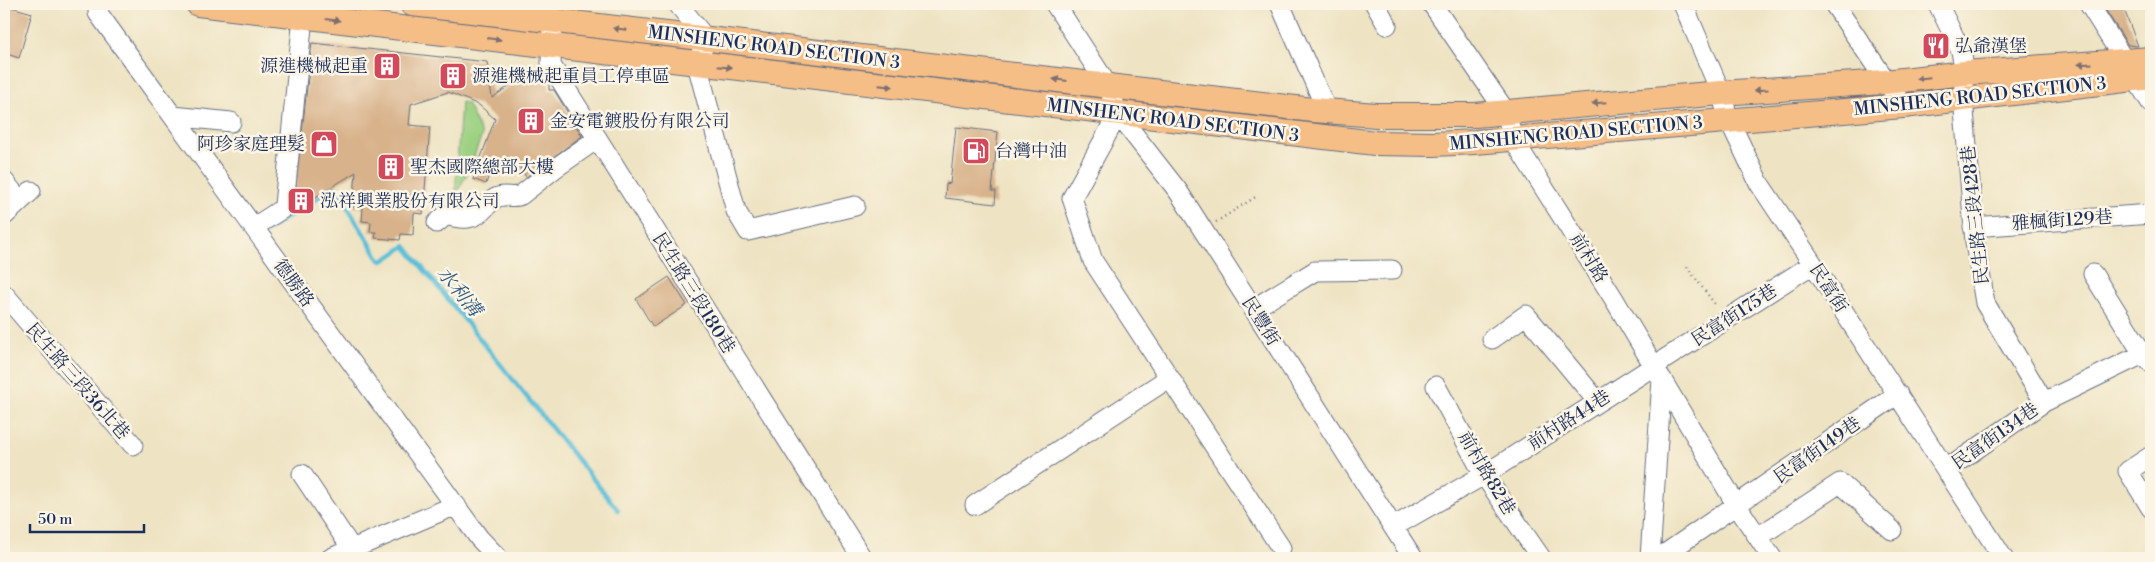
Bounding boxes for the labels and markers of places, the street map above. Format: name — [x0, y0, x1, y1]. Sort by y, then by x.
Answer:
restaurant icon: 弘爺漢堡 — [1921, 31, 1951, 61]
place label: 弘爺漢堡 — [1955, 35, 2027, 58]
building icon: 源進機械起重 — [372, 51, 402, 81]
place label: 源進機械起重 — [260, 55, 368, 78]
building icon: 源進機械起重員工停車區 — [438, 61, 468, 91]
place label: 源進機械起重員工停車區 — [472, 65, 670, 88]
building icon: 金安電鍍股份有限公司 — [516, 106, 546, 136]
place label: 金安電鍍股份有限公司 — [550, 110, 730, 133]
shop icon: 阿珍家庭理髮 — [309, 129, 339, 159]
place label: 阿珍家庭理髮 — [197, 133, 305, 156]
fuel station icon: 台灣中油 — [961, 136, 991, 166]
place label: 台灣中油 — [995, 140, 1067, 163]
building icon: 聖杰國際總部大樓 — [376, 152, 406, 182]
place label: 聖杰國際總部大樓 — [410, 156, 554, 179]
building icon: 泓祥興業股份有限公司 — [286, 186, 316, 216]
place label: 泓祥興業股份有限公司 — [320, 190, 500, 213]

